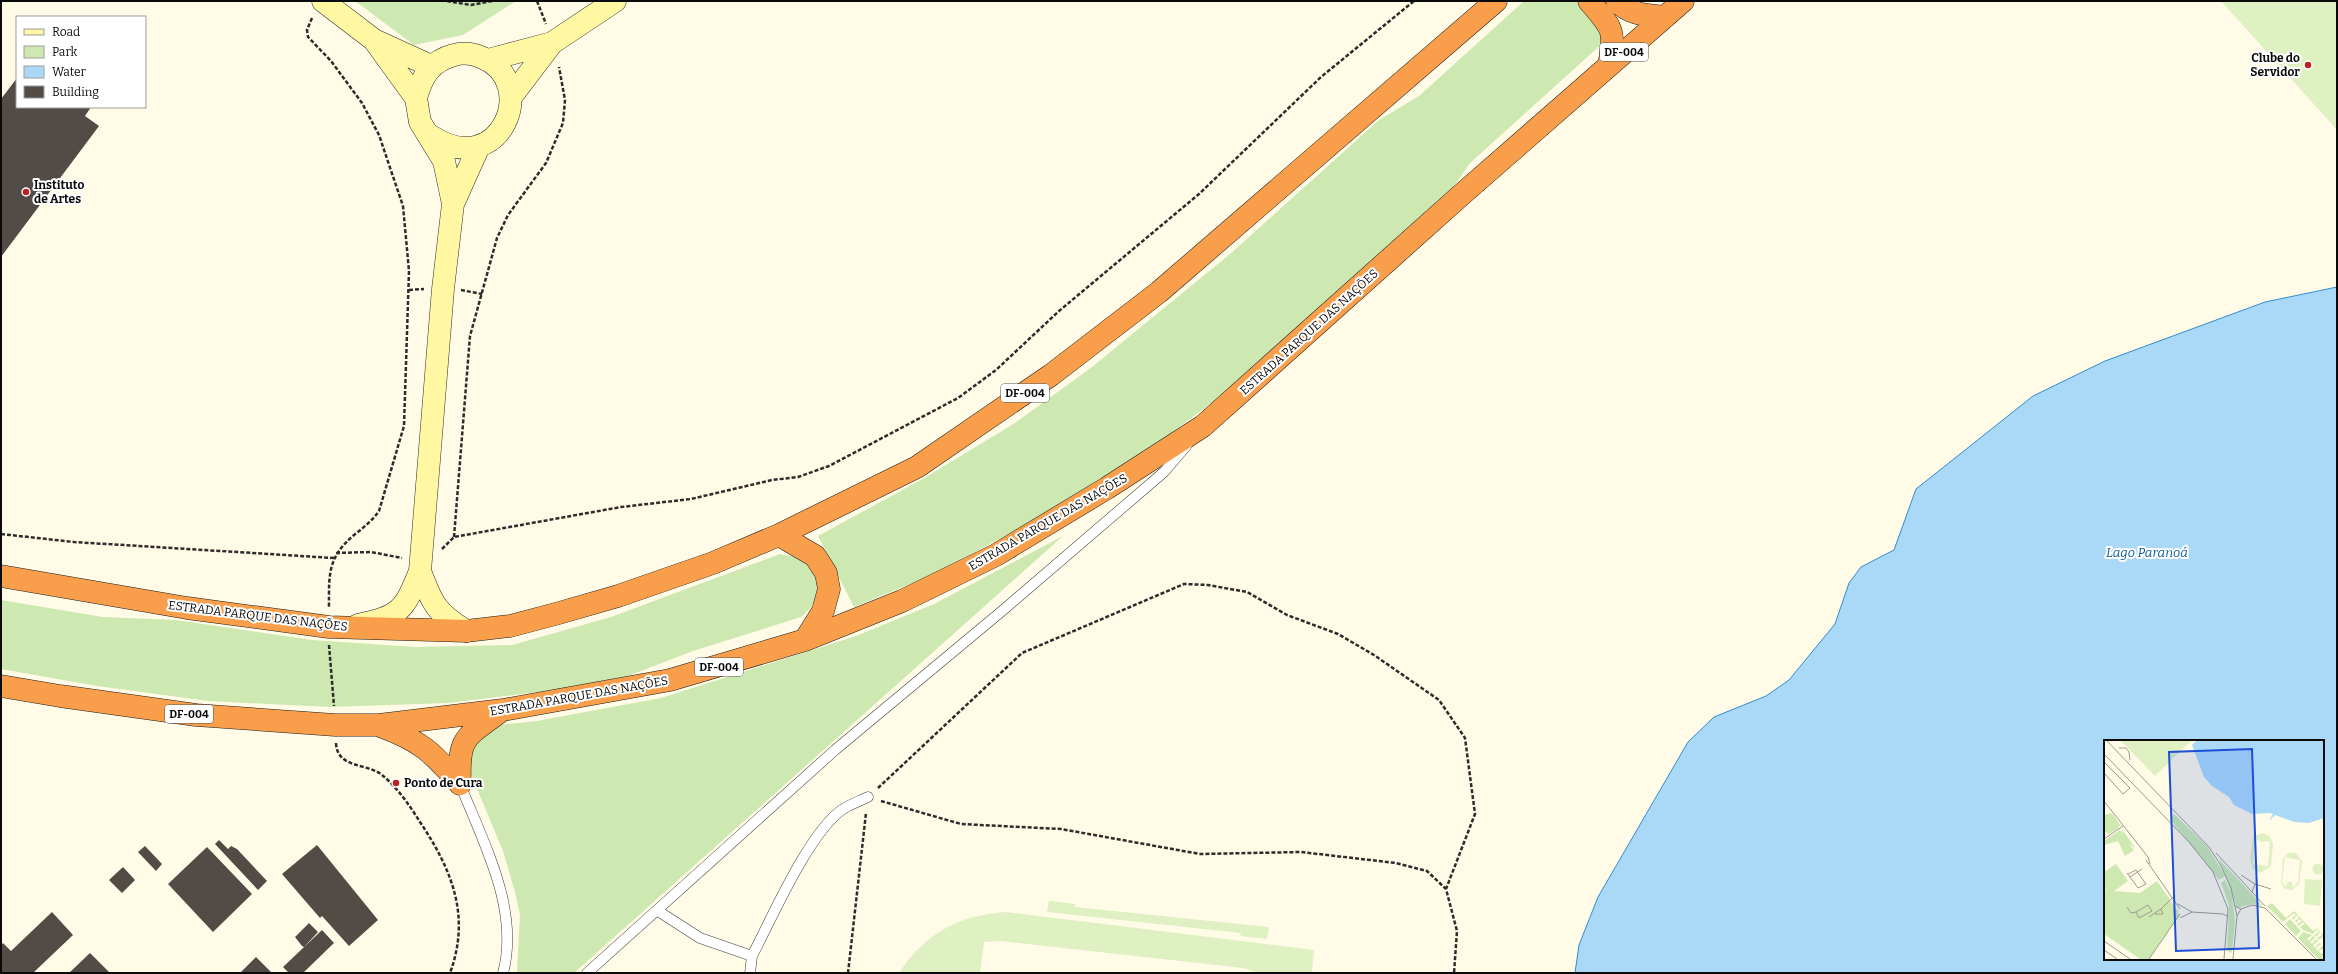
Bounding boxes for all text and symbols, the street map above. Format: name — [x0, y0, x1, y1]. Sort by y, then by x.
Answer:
legend — [16, 16, 146, 108]
text: Road — [52, 25, 80, 39]
road number: DF-004 — [1600, 43, 1648, 61]
text: Park — [52, 45, 78, 59]
place label: Clube do Servidor — [2250, 51, 2300, 79]
marker: Clube do Servidor — [2303, 60, 2313, 70]
text: Water — [52, 65, 87, 79]
text: Building — [52, 85, 99, 99]
place label: Instituto de Artes — [34, 178, 84, 206]
marker: Instituto de Artes — [21, 187, 31, 197]
street label: ESTRADA PARQUE DAS NAÇÕES — [1237, 266, 1381, 398]
road number: DF-004 — [1001, 384, 1049, 402]
street label: ESTRADA PARQUE DAS NAÇÕES — [966, 470, 1130, 573]
water label: Lago Paranoá — [2106, 545, 2188, 560]
street label: ESTRADA PARQUE DAS NAÇÕES — [167, 597, 349, 634]
road number: DF-004 — [695, 658, 743, 676]
street label: ESTRADA PARQUE DAS NAÇÕES — [489, 672, 669, 719]
road number: DF-004 — [165, 705, 213, 723]
inset map — [2104, 740, 2324, 960]
place label: Ponto de Cura — [404, 776, 483, 790]
marker: Ponto de Cura — [391, 778, 401, 788]

